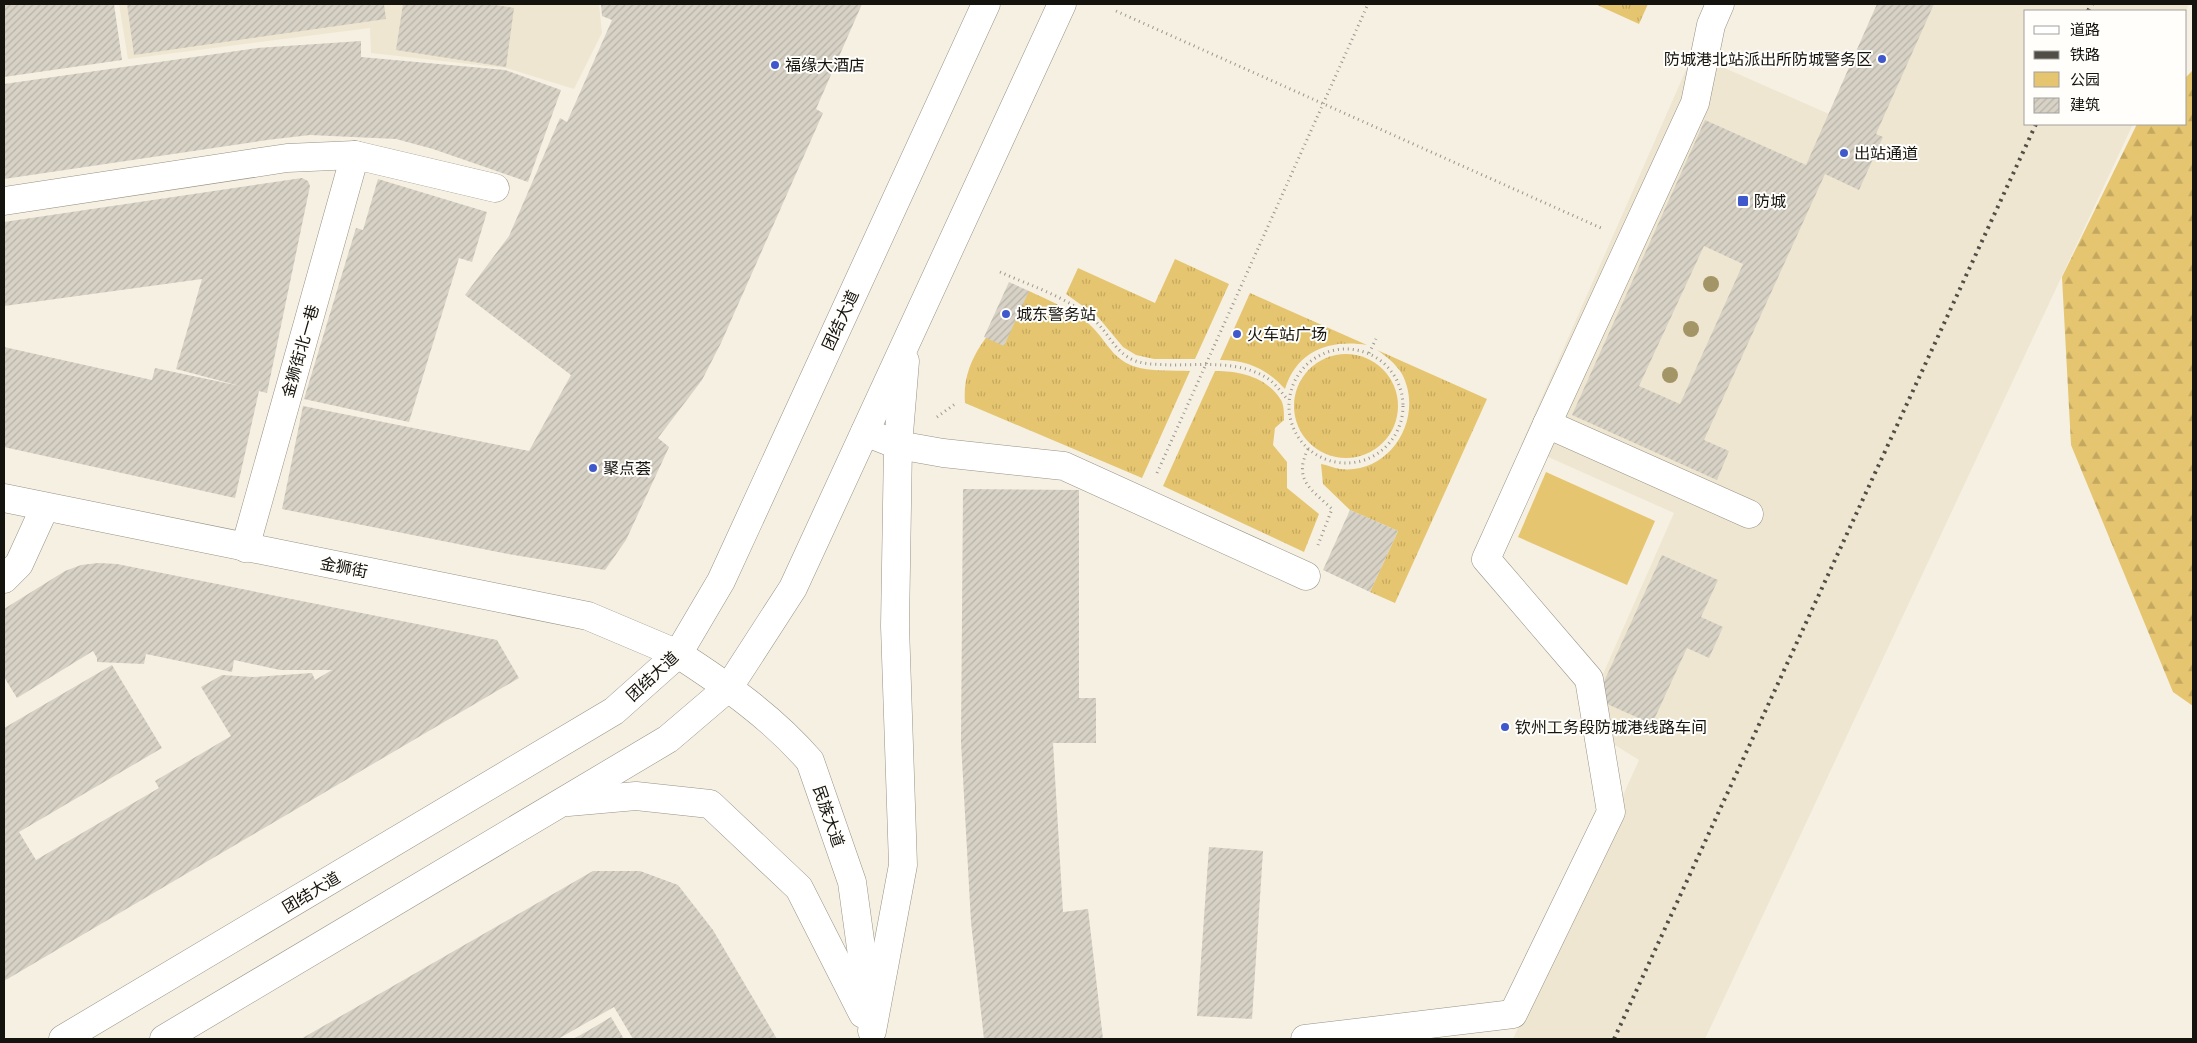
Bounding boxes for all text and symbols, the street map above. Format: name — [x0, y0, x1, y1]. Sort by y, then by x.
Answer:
legend — [2024, 10, 2187, 125]
text: 道路 — [2070, 21, 2100, 38]
text: 铁路 — [2070, 46, 2100, 63]
place label: 防城港北站派出所防城警务区 — [1664, 51, 1872, 68]
marker: 防城港北站派出所防城警务区 — [1876, 53, 1888, 65]
place label: 福缘大酒店 — [785, 56, 865, 74]
marker: 福缘大酒店 — [769, 59, 781, 71]
text: 公园 — [2070, 71, 2100, 88]
text: 建筑 — [2070, 96, 2100, 113]
place label: 出站通道 — [1854, 145, 1918, 162]
marker: 出站通道 — [1838, 147, 1850, 159]
place label: 防城 — [1754, 193, 1786, 210]
marker: 防城 — [1736, 194, 1750, 208]
street label: 团结大道 — [819, 288, 862, 353]
street label: 金狮街北一巷 — [279, 303, 322, 400]
place label: 城东警务站 — [1016, 306, 1096, 323]
marker: 城东警务站 — [1000, 308, 1012, 320]
place label: 火车站广场 — [1247, 326, 1327, 343]
marker: 火车站广场 — [1231, 328, 1243, 340]
place label: 聚点荟 — [603, 460, 651, 477]
marker: 聚点荟 — [587, 462, 599, 474]
street label: 金狮街 — [319, 555, 369, 580]
street label: 团结大道 — [623, 648, 682, 704]
place label: 钦州工务段防城港线路车间 — [1515, 719, 1707, 736]
marker: 钦州工务段防城港线路车间 — [1499, 721, 1511, 733]
street label: 民族大道 — [810, 783, 847, 849]
street label: 团结大道 — [279, 869, 343, 916]

